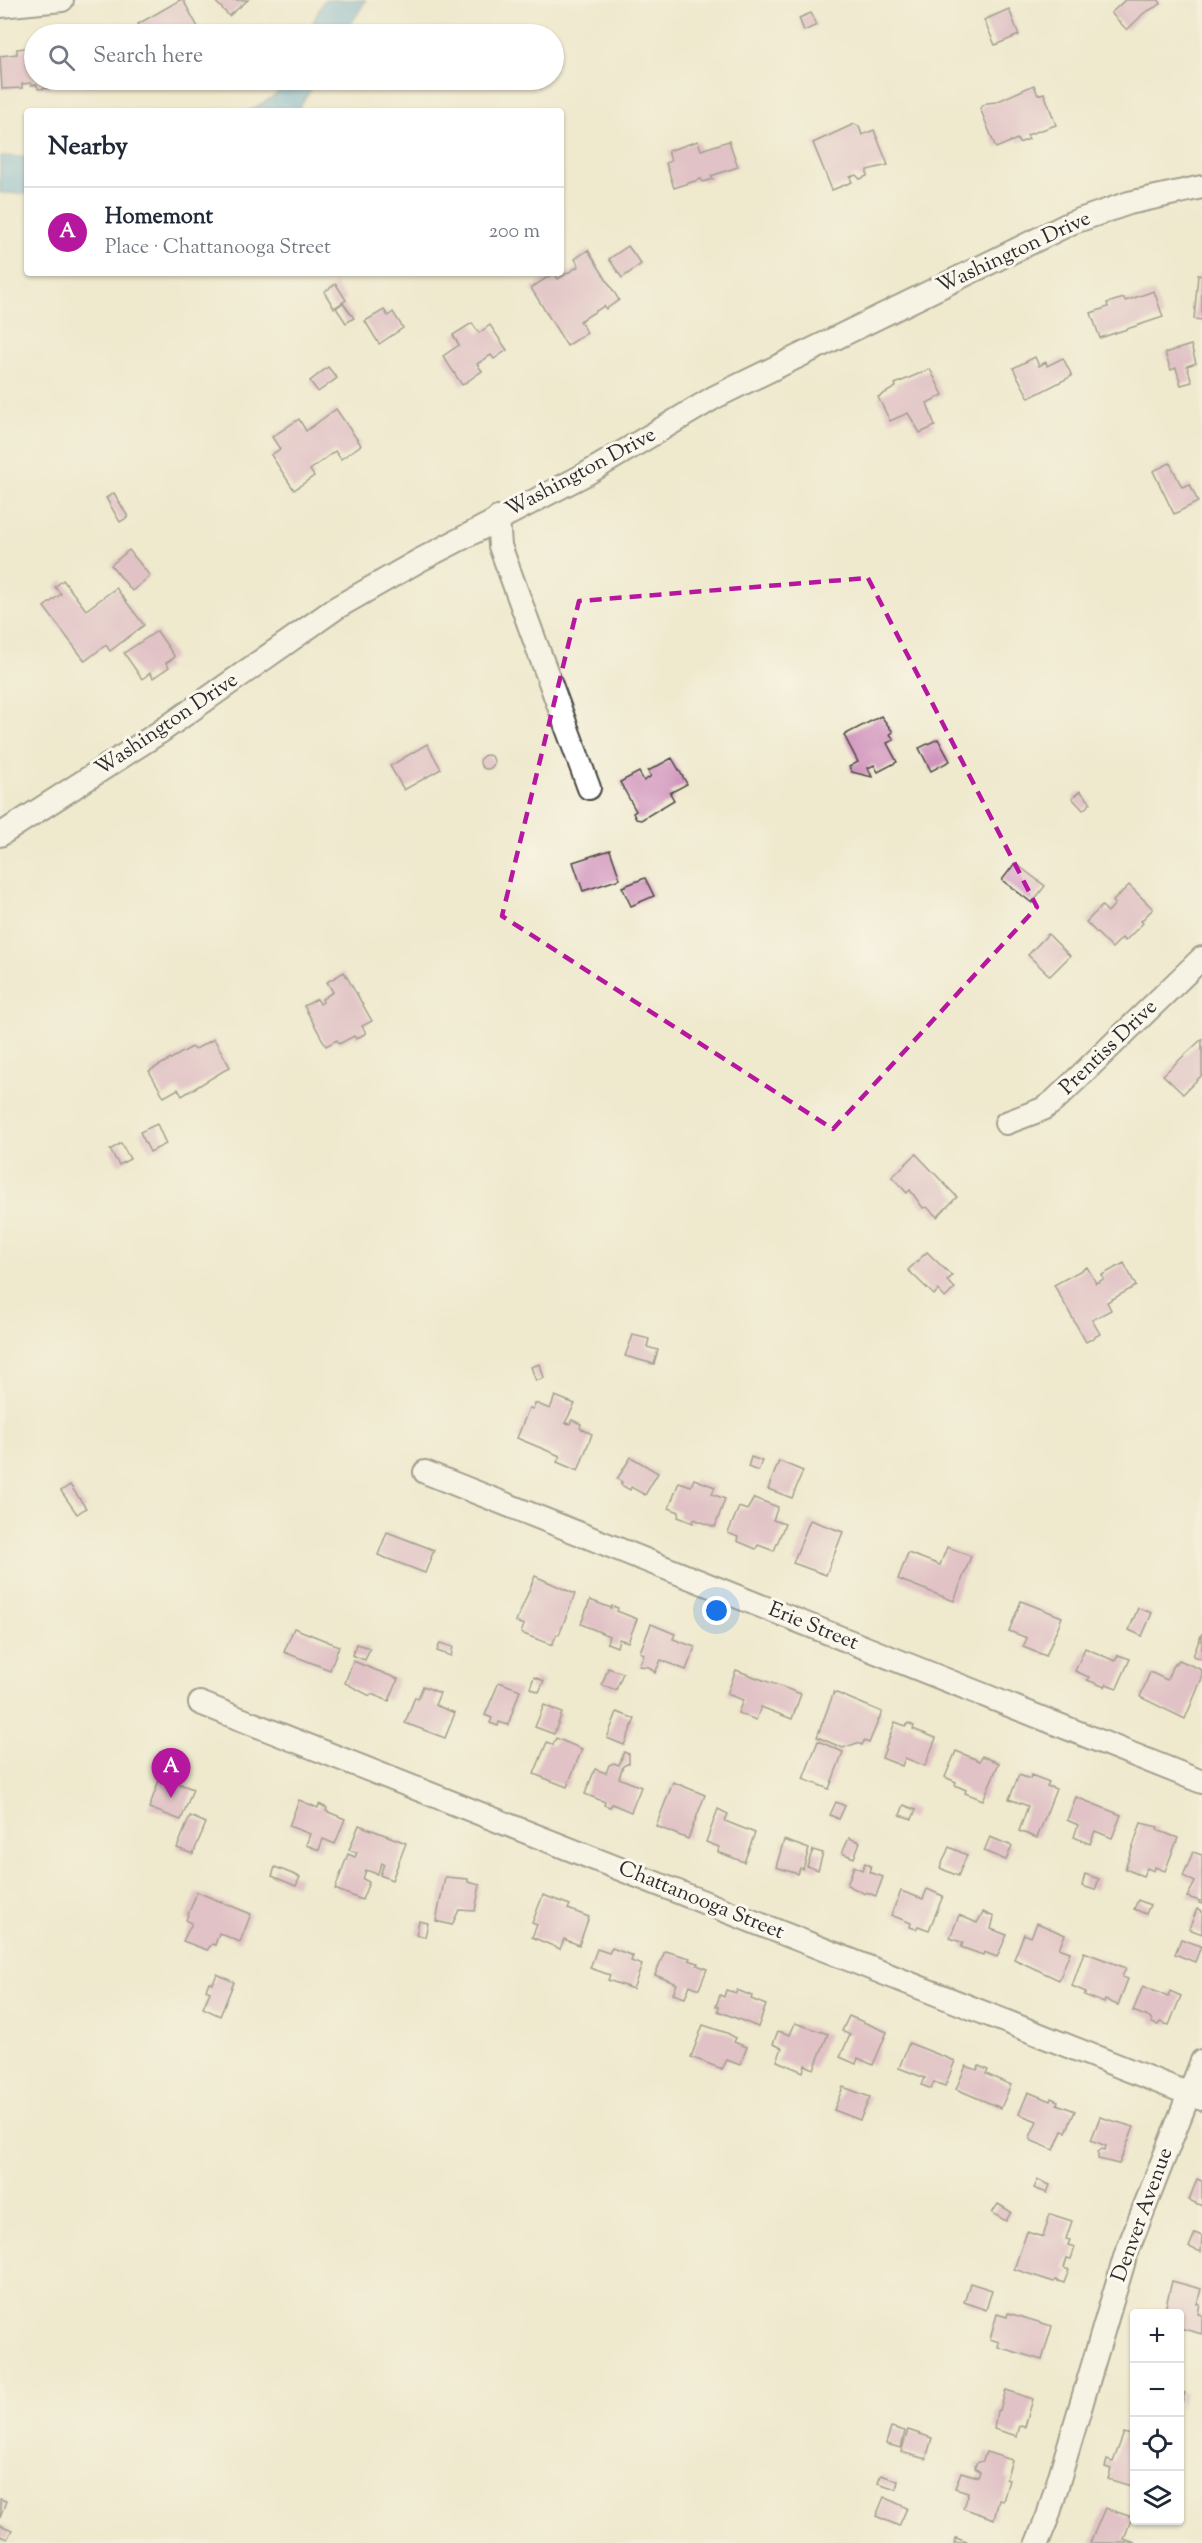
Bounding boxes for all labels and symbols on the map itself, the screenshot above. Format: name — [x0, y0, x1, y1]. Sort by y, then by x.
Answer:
street label: Washington Drive — [932, 204, 1096, 302]
street label: Washington Drive — [500, 421, 662, 525]
street label: Washington Drive — [89, 666, 245, 784]
street label: Prentiss Drive — [1053, 993, 1165, 1103]
street label: Erie Street — [763, 1595, 863, 1659]
your location — [702, 1596, 731, 1625]
pin: A — [152, 1748, 190, 1798]
street label: Chattanooga Street — [614, 1854, 788, 1948]
street label: Denver Avenue — [1105, 2144, 1181, 2286]

